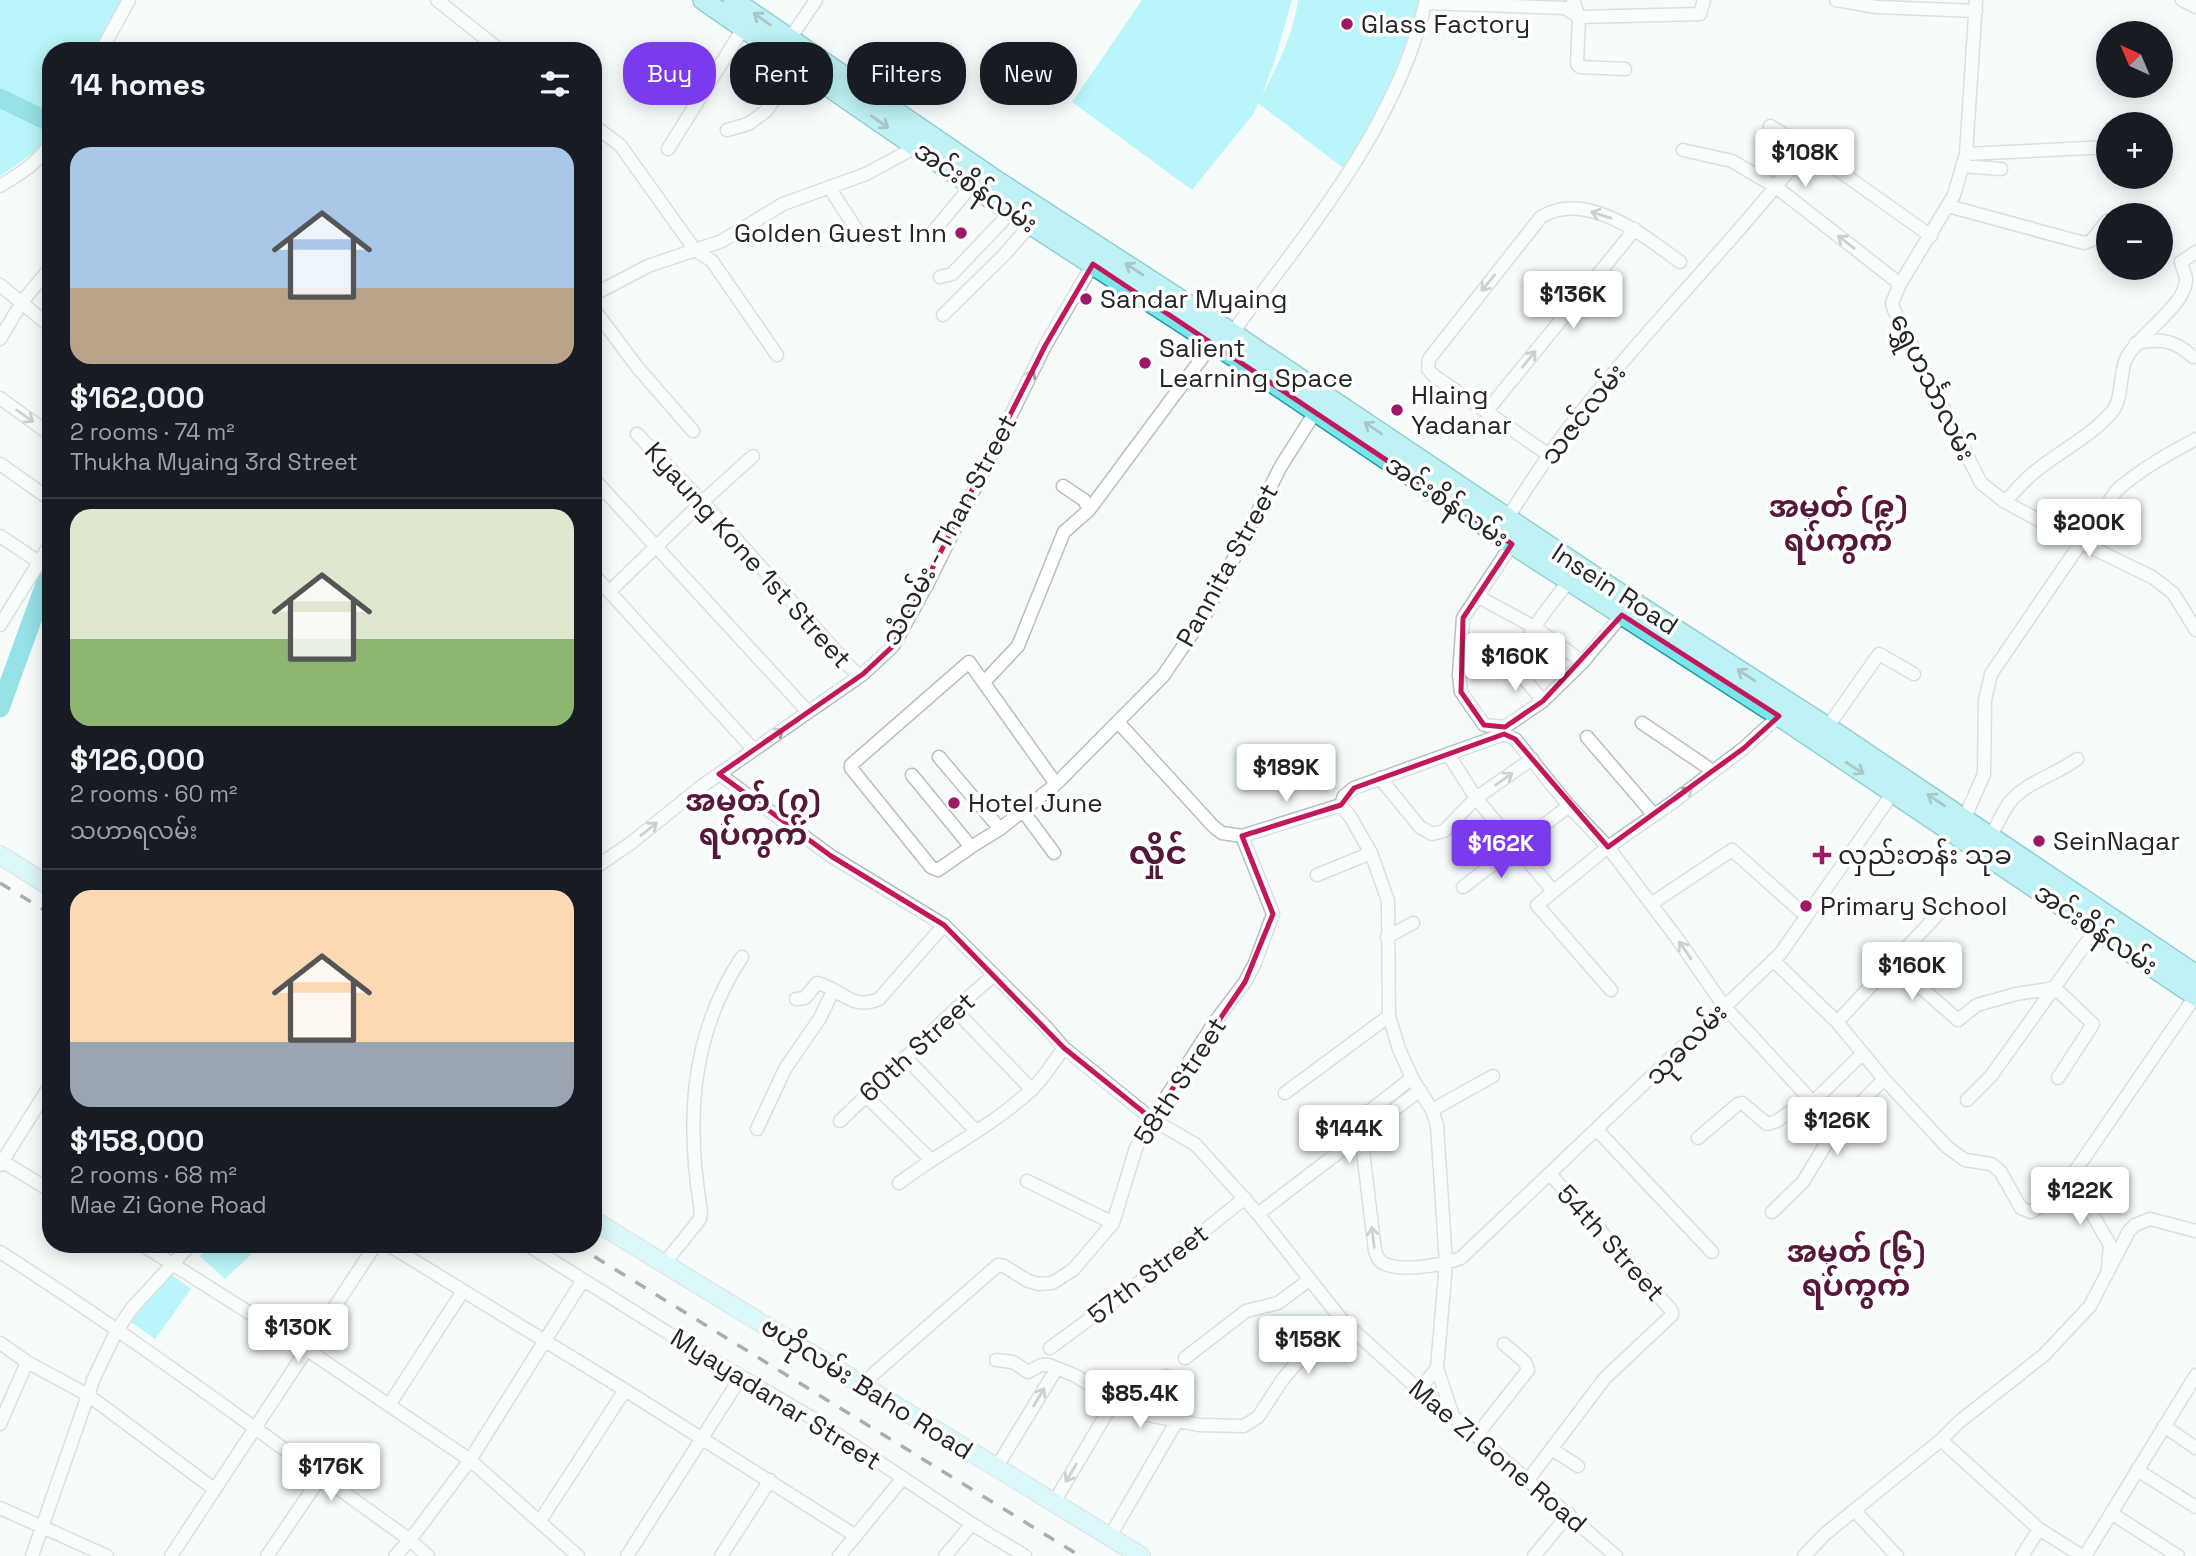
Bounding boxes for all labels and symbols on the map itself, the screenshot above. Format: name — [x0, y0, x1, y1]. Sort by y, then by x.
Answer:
place label: Glass Factory — [1361, 7, 1530, 41]
one-way arrow — [752, 12, 772, 26]
marker: Glass Factory — [1339, 16, 1355, 32]
north arrow — [2096, 21, 2174, 98]
one-way arrow — [870, 115, 889, 129]
pin: $108K — [1756, 130, 1854, 189]
street label: အင်းစိန်လမ်း — [905, 133, 1044, 244]
one-way arrow — [1590, 208, 1612, 221]
place label: Golden Guest Inn — [734, 216, 947, 250]
marker: Golden Guest Inn — [953, 225, 969, 241]
one-way arrow — [1838, 234, 1856, 249]
one-way arrow — [1124, 262, 1144, 276]
pin: $136K — [1524, 272, 1622, 331]
one-way arrow — [1481, 273, 1496, 292]
place label: Sandar Myaing — [1100, 282, 1287, 316]
marker: Sandar Myaing — [1078, 291, 1094, 307]
street label: ရွှေဟင်္သာလမ်း — [1879, 308, 1983, 468]
place label: Salient Learning Space — [1159, 331, 1353, 395]
one-way arrow — [1521, 351, 1537, 369]
marker: Salient Learning Space — [1137, 355, 1153, 371]
street label: သဇင်လမ်း — [1533, 356, 1633, 472]
one-way arrow — [1022, 369, 1036, 390]
place label: Hlaing Yadanar — [1411, 378, 1512, 442]
marker: Hlaing Yadanar — [1389, 402, 1405, 418]
one-way arrow — [15, 409, 34, 424]
street label: သံလမ်း - Than Street — [874, 409, 1024, 651]
one-way arrow — [1364, 421, 1383, 435]
street label: Kyaung Kone 1st Street — [637, 435, 859, 675]
street label: အင်းစိန်လမ်း — [1376, 447, 1515, 558]
street label: Pannita Street — [1168, 477, 1286, 653]
district label: အမှတ် (၉) ရပ်ကွက် — [1769, 486, 1907, 565]
pin: $200K — [2040, 500, 2138, 559]
street label: Insein Road — [1545, 535, 1685, 643]
pin: $160K — [1466, 634, 1564, 693]
one-way arrow — [1737, 668, 1756, 682]
one-way arrow — [765, 728, 784, 742]
pin: $189K — [1237, 744, 1335, 804]
one-way arrow — [1845, 761, 1865, 775]
one-way arrow — [1494, 772, 1514, 786]
district label: အမှတ် (၇) ရပ်ကွက် — [685, 780, 821, 859]
place label: Hotel June — [968, 786, 1103, 820]
one-way arrow — [1674, 786, 1693, 801]
one-way arrow — [1927, 793, 1946, 808]
marker: Hotel June — [946, 795, 962, 811]
pin: $162K — [1452, 820, 1550, 880]
one-way arrow — [639, 822, 657, 837]
place label: SeinNagar — [2053, 824, 2180, 858]
district label: လှိုင် — [1129, 830, 1187, 879]
marker: SeinNagar — [2031, 833, 2047, 849]
place label: လှည်းတန်း သုခ — [1838, 838, 2012, 876]
marker: လှည်းတန်း သုခ — [1812, 845, 1832, 865]
street label: အင်းစိန်လမ်း — [2025, 875, 2164, 986]
place label: Primary School — [1820, 889, 2007, 923]
marker: Primary School — [1798, 898, 1814, 914]
one-way arrow — [1678, 941, 1692, 960]
pin: $160K — [1863, 942, 1961, 1002]
street label: 60th Street — [852, 985, 982, 1109]
street label: သုခလမ်း — [1638, 996, 1737, 1095]
street label: 58th Street — [1126, 1011, 1234, 1151]
pin: $126K — [1788, 1098, 1886, 1157]
pin: $144K — [1300, 1106, 1398, 1165]
pin: $122K — [2031, 1168, 2129, 1227]
street label: 54th Street — [1550, 1177, 1672, 1309]
street label: 57th Street — [1081, 1216, 1215, 1332]
one-way arrow — [1366, 1226, 1379, 1249]
district label: အမှတ် (၆) ရပ်ကွက် — [1787, 1230, 1925, 1310]
pin: $130K — [249, 1304, 347, 1364]
street label: ဗဟိုလမ်း Baho Road — [752, 1309, 979, 1470]
pin: $158K — [1259, 1316, 1357, 1376]
street label: Myayadanar Street — [664, 1320, 888, 1478]
pin: $85.4K — [1083, 1370, 1197, 1430]
street label: Mae Zi Gone Road — [1402, 1372, 1594, 1540]
one-way arrow — [1033, 1388, 1047, 1408]
pin: $176K — [282, 1444, 380, 1503]
one-way arrow — [1064, 1463, 1078, 1483]

